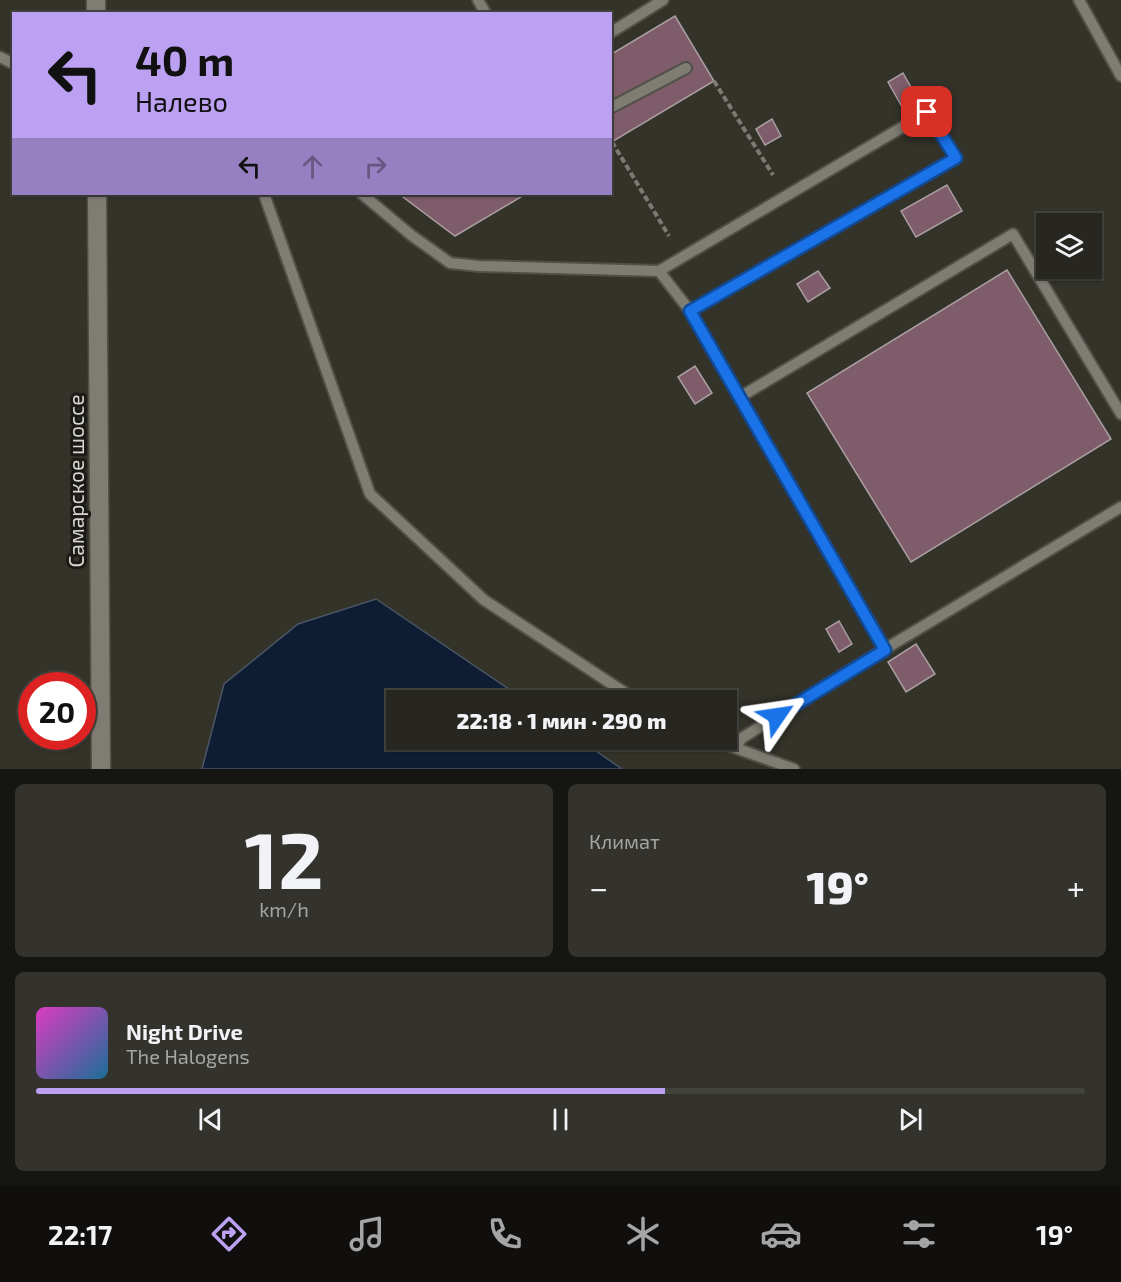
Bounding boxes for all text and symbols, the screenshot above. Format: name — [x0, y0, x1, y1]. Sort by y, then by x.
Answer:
text: 40 m — [135, 34, 234, 84]
icon: left — [36, 36, 114, 114]
text: Налево — [135, 85, 228, 117]
pin — [901, 86, 952, 137]
icon: arrive — [910, 95, 943, 128]
icon: left — [233, 150, 266, 183]
icon: ahead — [296, 150, 329, 183]
icon: right — [359, 150, 392, 183]
map controls — [1036, 213, 1102, 279]
button: layers — [1036, 213, 1102, 279]
street label: Самарское шоссе — [63, 394, 88, 568]
speed limit sign: 20 — [18, 672, 96, 750]
position arrow — [745, 684, 809, 748]
text: 22:18 · 1 мин · 290 m — [457, 707, 666, 733]
text: 12 — [244, 811, 324, 905]
text: Климат — [589, 829, 660, 853]
text: 19° — [806, 859, 869, 913]
text: − — [589, 867, 608, 907]
text: + — [1067, 867, 1085, 907]
text: km/h — [259, 897, 309, 921]
text: Night Drive — [126, 1018, 243, 1044]
text: The Halogens — [126, 1044, 250, 1068]
icon: previous — [194, 1103, 227, 1136]
icon: pause — [544, 1103, 577, 1136]
icon: next — [894, 1103, 927, 1136]
icon: directions — [208, 1213, 250, 1255]
icon: music — [346, 1213, 388, 1255]
icon: phone — [484, 1213, 526, 1255]
icon: climate — [622, 1213, 664, 1255]
icon: car — [760, 1213, 802, 1255]
icon: filters — [898, 1213, 940, 1255]
text: 22:17 — [48, 1218, 112, 1250]
text: 19° — [1036, 1218, 1073, 1250]

